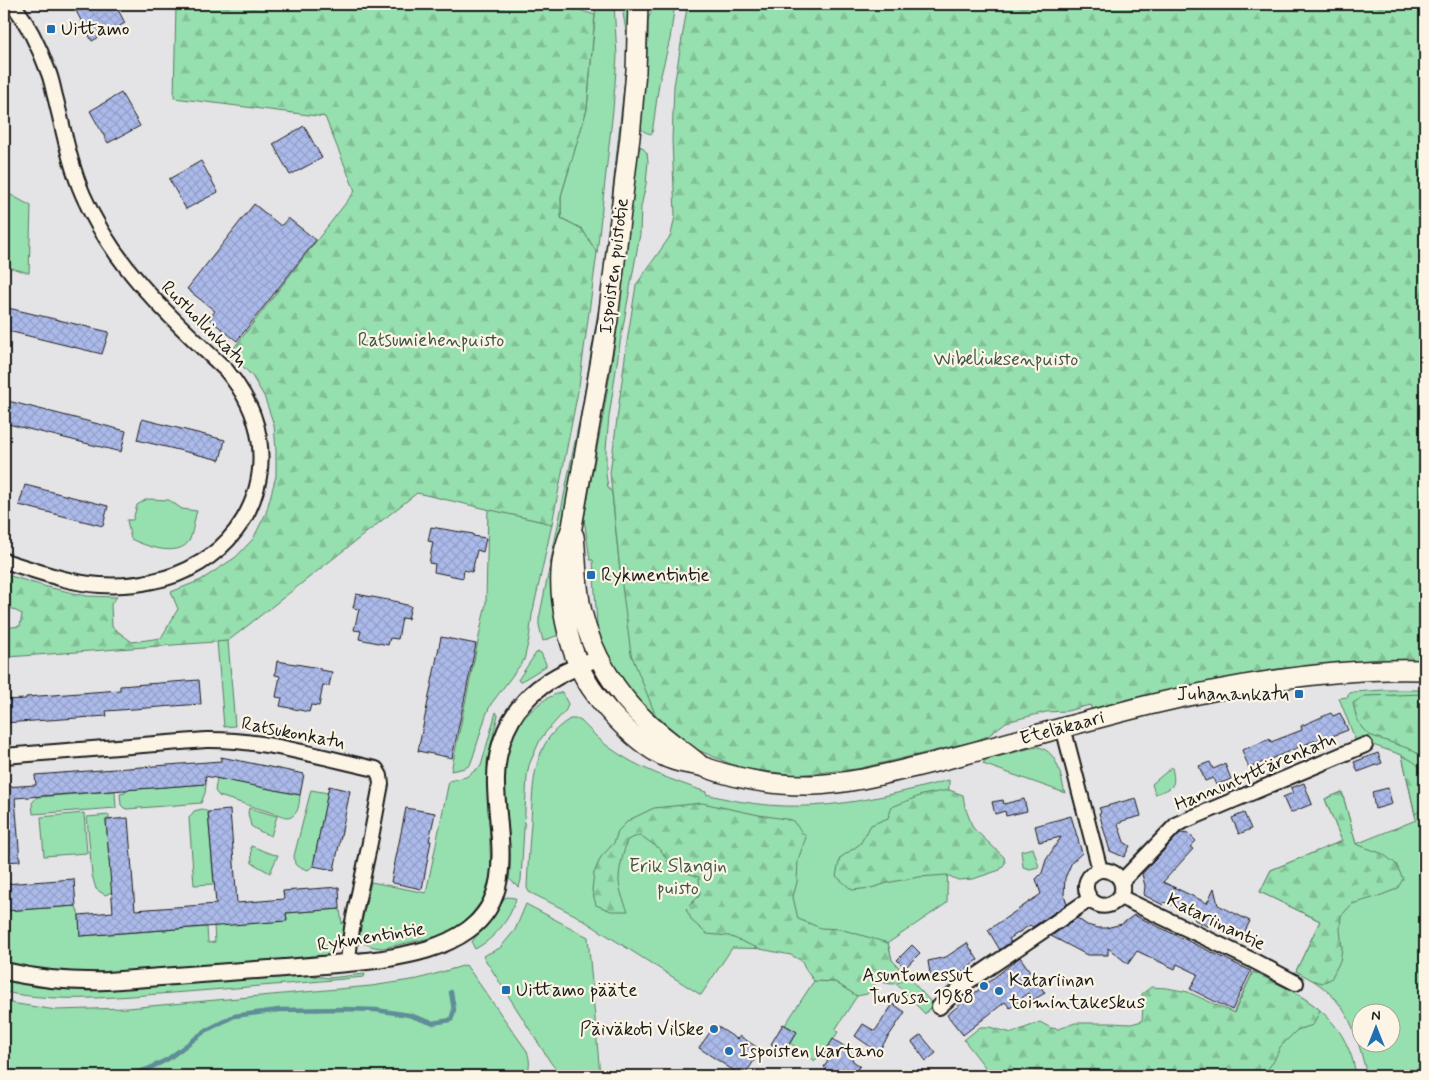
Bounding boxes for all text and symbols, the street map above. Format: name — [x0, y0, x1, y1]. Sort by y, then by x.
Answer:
place label: Uittamo — [61, 17, 130, 42]
marker: Uittamo — [45, 23, 57, 35]
street label: Ispoisten puistotie — [593, 197, 635, 335]
street label: Rusthollinkatu — [155, 275, 253, 373]
park label: Ratsumiehenpuisto — [358, 328, 504, 353]
park label: Wibeliuksenpuisto — [934, 347, 1078, 372]
place label: Rykmentintie — [601, 563, 710, 588]
marker: Rykmentintie — [585, 569, 597, 581]
place label: Juhanankatu — [1177, 682, 1289, 707]
marker: Juhanankatu — [1293, 688, 1305, 700]
street label: Eteläkaari — [1017, 705, 1107, 751]
street label: Ratsukonkatu — [239, 711, 347, 755]
street label: Hannuntyttärenkatu — [1171, 727, 1339, 817]
park label: Erik Slangin puisto — [629, 854, 727, 901]
street label: Katariinantie — [1162, 887, 1270, 957]
street label: Rykmentintie — [315, 916, 427, 958]
place label: Asuntomessut Turussa 1988 — [862, 963, 974, 1010]
place label: Katariinan toimintakeskus — [1008, 968, 1145, 1015]
place label: Uittamo pääte — [516, 978, 638, 1003]
marker: Asuntomessut Turussa 1988 — [978, 980, 990, 992]
marker: Uittamo pääte — [500, 984, 512, 996]
marker: Katariinan toimintakeskus — [993, 985, 1005, 997]
north arrow — [1352, 1002, 1402, 1052]
text: N — [1371, 1007, 1381, 1025]
place label: Päiväkoti Vilske — [580, 1017, 704, 1042]
marker: Päiväkoti Vilske — [708, 1023, 720, 1035]
place label: Ispoisten kartano — [739, 1039, 884, 1064]
marker: Ispoisten kartano — [723, 1045, 735, 1057]

